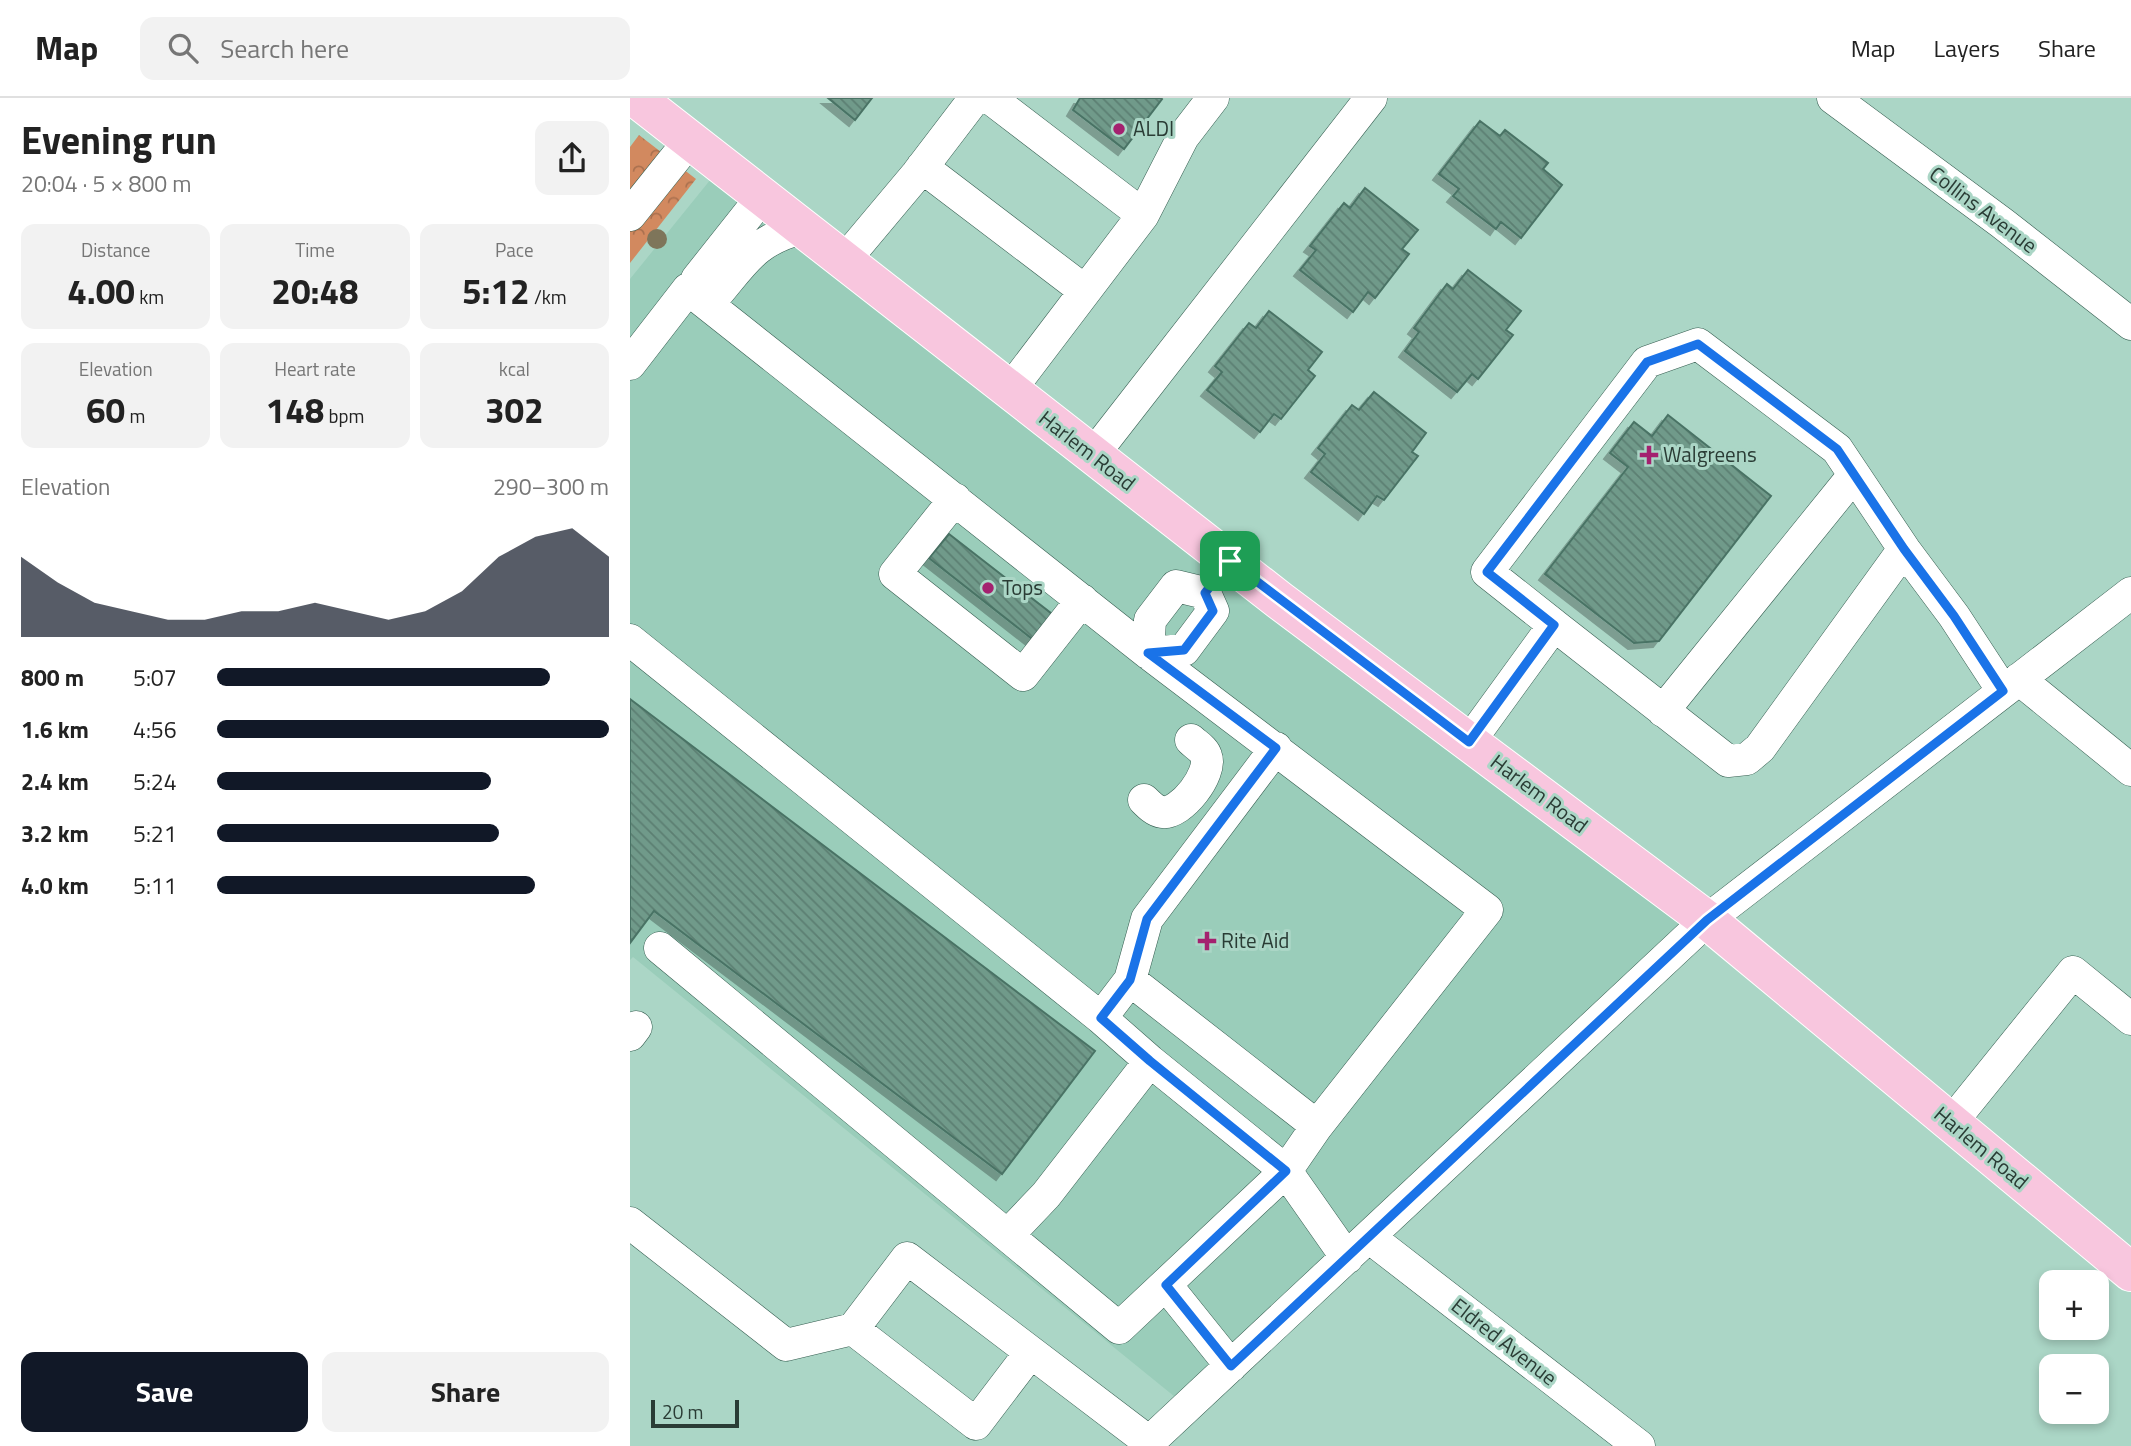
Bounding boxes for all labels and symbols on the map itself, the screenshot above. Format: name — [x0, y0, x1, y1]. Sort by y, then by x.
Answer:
place label: ALDI — [1133, 112, 1174, 144]
marker: ALDI — [1111, 121, 1127, 137]
street label: Collins Avenue — [1923, 158, 2044, 260]
street label: Harlem Road — [1032, 402, 1143, 498]
place label: Walgreens — [1663, 438, 1757, 470]
marker: Walgreens — [1641, 447, 1657, 463]
pin — [1200, 531, 1260, 591]
place label: Tops — [1002, 571, 1043, 603]
marker: Tops — [980, 580, 996, 596]
street label: Harlem Road — [1484, 746, 1595, 841]
place label: Rite Aid — [1221, 924, 1289, 956]
marker: Rite Aid — [1199, 933, 1215, 949]
street label: Harlem Road — [1927, 1098, 2036, 1196]
street label: Eldred Avenue — [1445, 1290, 1564, 1393]
scale bar — [651, 1397, 738, 1429]

